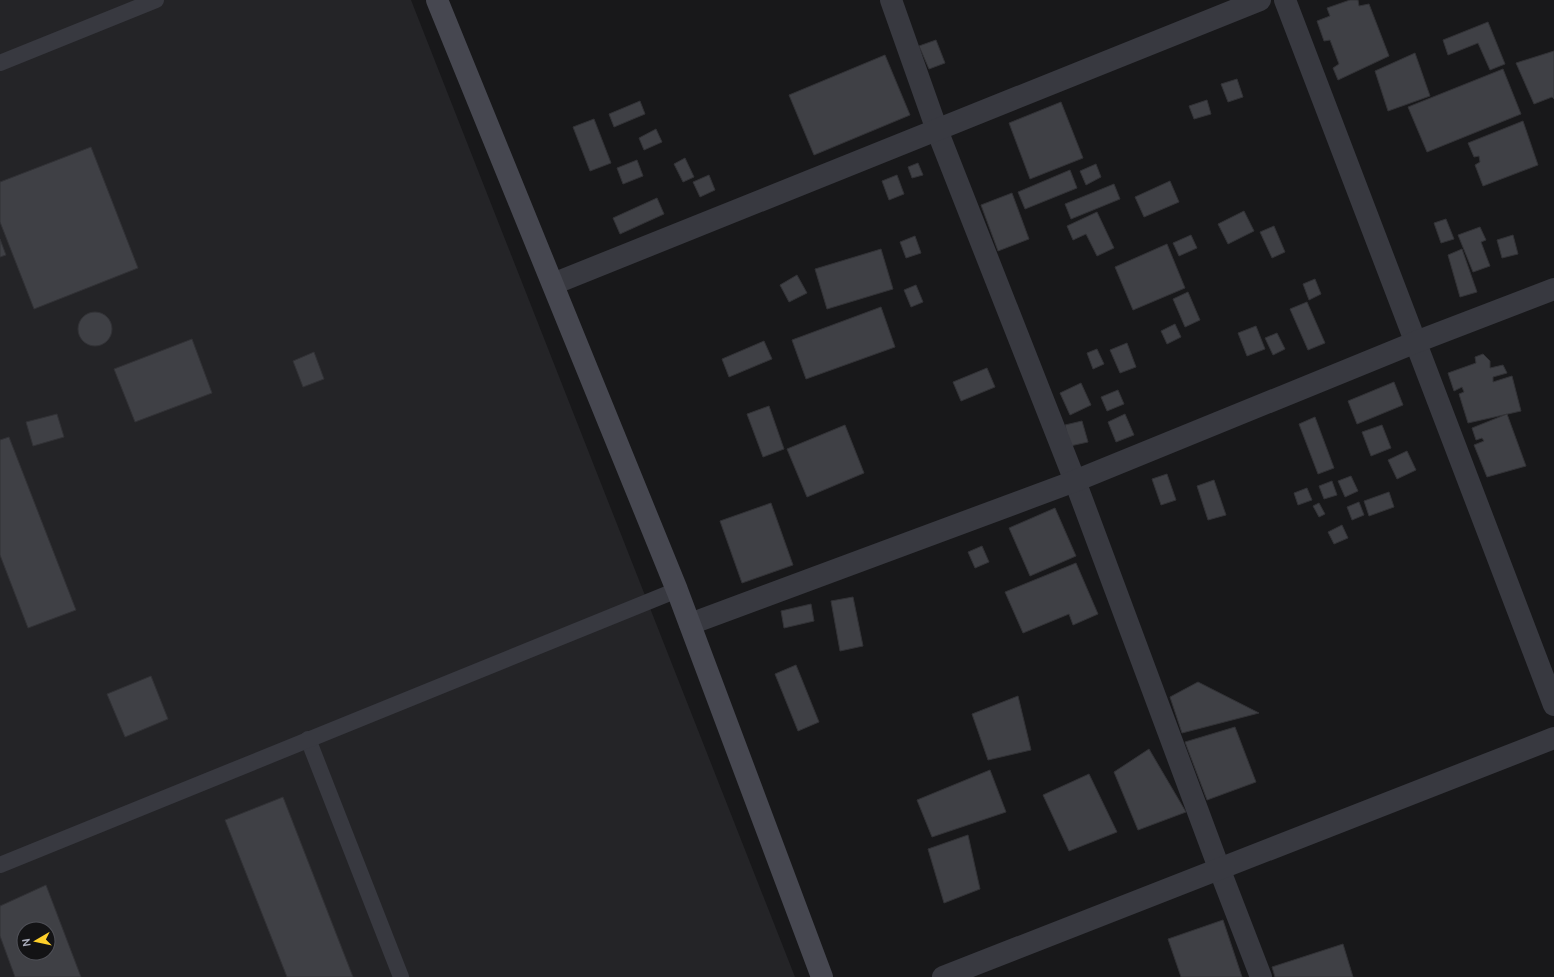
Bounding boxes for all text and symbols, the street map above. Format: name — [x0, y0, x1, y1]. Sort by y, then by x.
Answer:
north arrow — [16, 921, 56, 961]
text: N — [20, 938, 33, 948]

